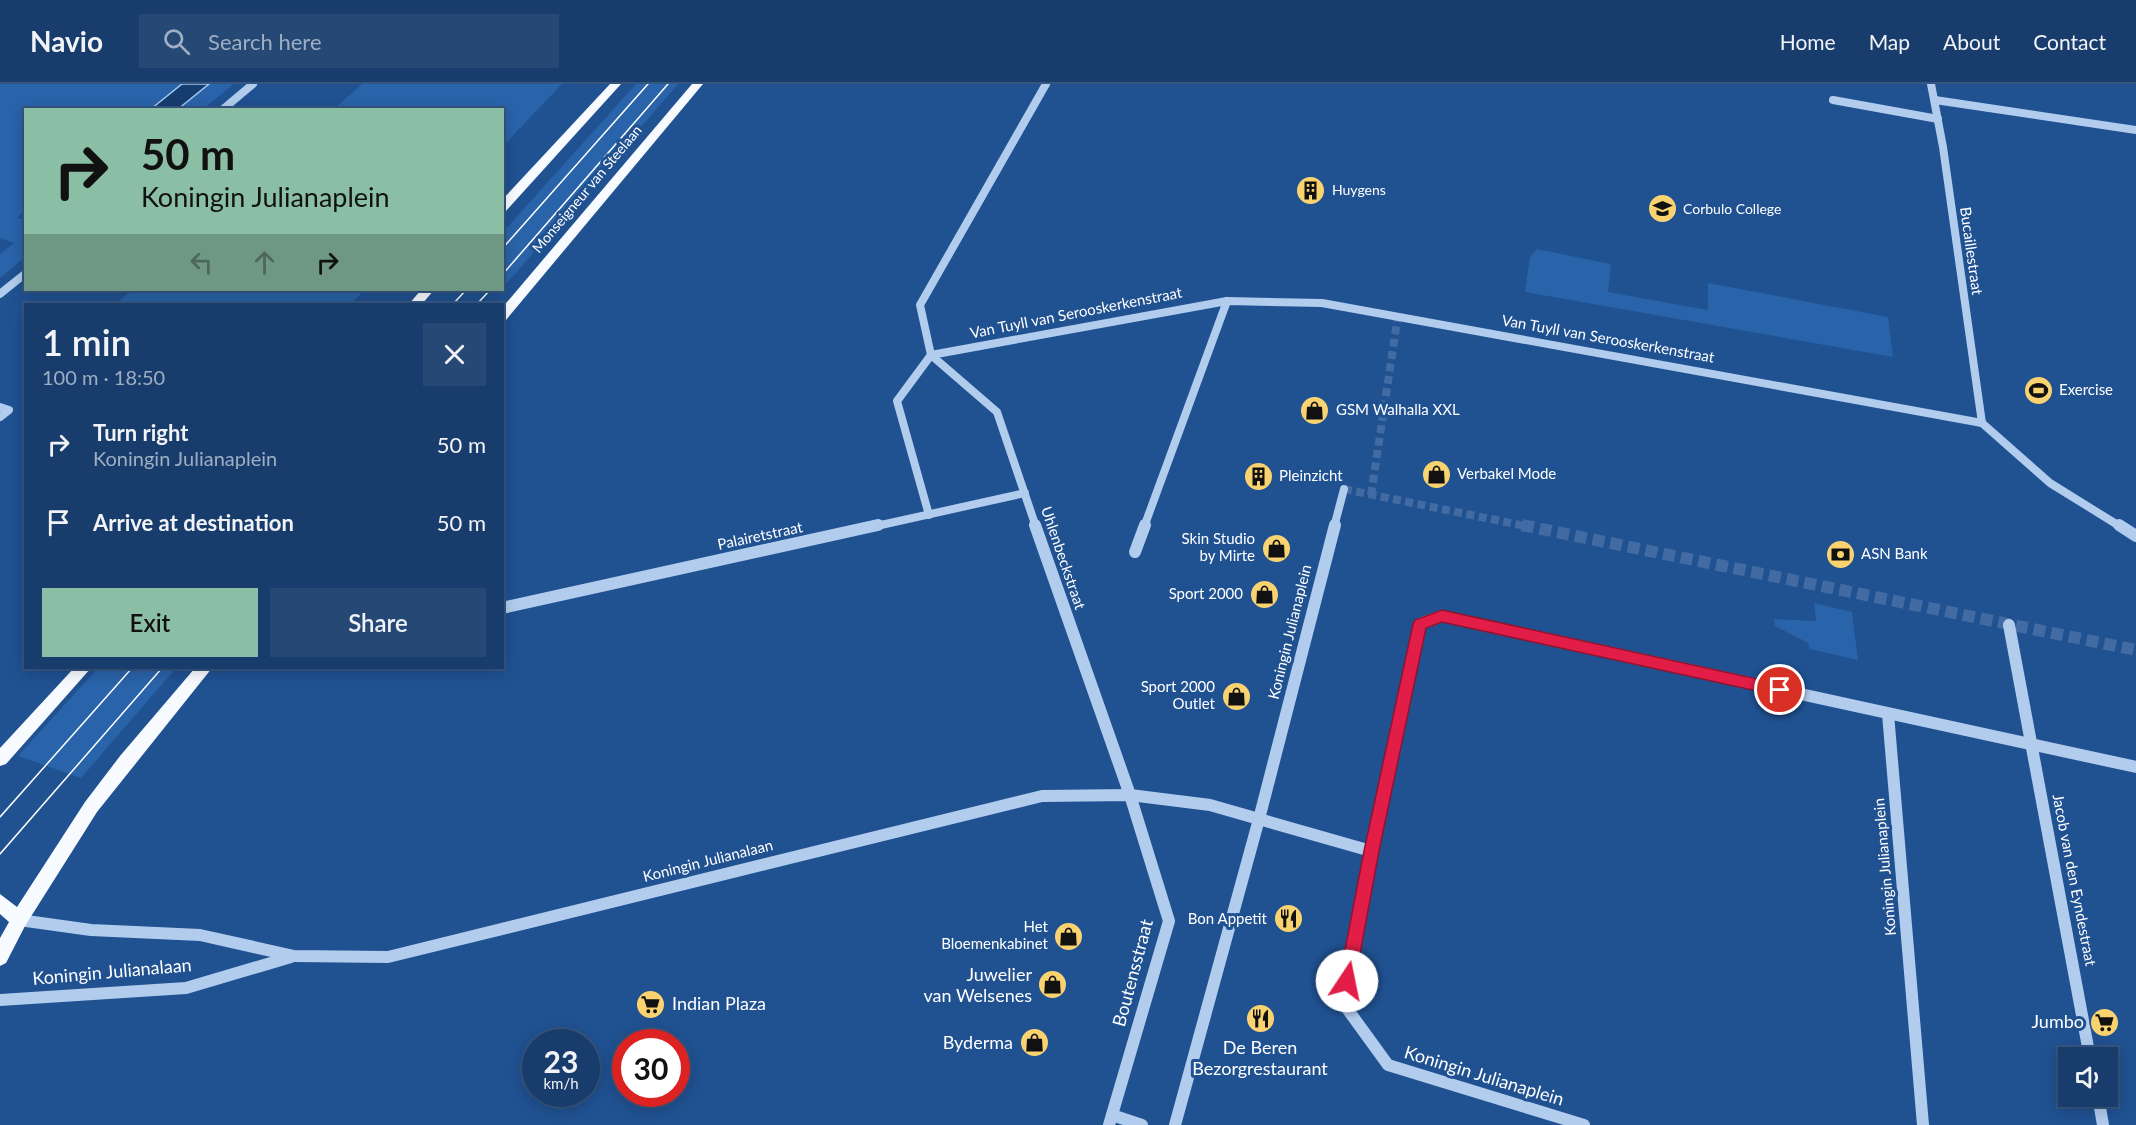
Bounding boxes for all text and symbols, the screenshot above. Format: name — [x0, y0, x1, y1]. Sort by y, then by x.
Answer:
search box — [139, 14, 559, 68]
text: Navio — [30, 24, 103, 58]
icon: search — [160, 25, 193, 58]
text: Search here — [208, 28, 322, 55]
text: Home — [1780, 29, 1836, 54]
text: Map — [1869, 29, 1910, 54]
text: About — [1943, 29, 2000, 54]
text: Contact — [2033, 29, 2106, 54]
street label: Monseigneur van Steelaan — [528, 121, 645, 256]
text: 50 m — [141, 129, 235, 179]
icon: right — [42, 132, 120, 210]
building icon: Huygens — [1295, 174, 1327, 206]
text: Koningin Julianaplein — [141, 180, 390, 213]
place label: Huygens — [1332, 181, 1386, 198]
school or university icon: Corbulo College — [1646, 193, 1678, 225]
place label: Corbulo College — [1683, 200, 1781, 217]
street label: Bucaillestraat — [1957, 206, 1987, 297]
icon: left — [185, 246, 218, 279]
icon: ahead — [248, 246, 281, 279]
icon: right — [311, 246, 344, 279]
street label: Van Tuyll van Serooskerkenstraat — [968, 282, 1184, 341]
street label: Van Tuyll van Serooskerkenstraat — [1500, 310, 1717, 366]
text: 1 min — [42, 320, 131, 364]
button: close — [423, 323, 486, 386]
text: 100 m · 18:50 — [42, 365, 165, 389]
sports icon: Exercise — [2022, 374, 2054, 406]
place label: Exercise — [2059, 380, 2113, 398]
shop icon: GSM Walhalla XXL — [1299, 394, 1331, 426]
place label: GSM Walhalla XXL — [1336, 400, 1460, 418]
text: Turn right — [93, 419, 188, 446]
icon: right — [42, 428, 75, 461]
text: 50 m — [437, 431, 486, 458]
text: Koningin Julianaplein — [93, 446, 277, 470]
shop icon: Verbakel Mode — [1420, 458, 1452, 490]
building icon: Pleinzicht — [1242, 460, 1274, 492]
place label: Verbakel Mode — [1457, 464, 1556, 482]
place label: Pleinzicht — [1279, 466, 1343, 484]
street label: Uhlenbeckstraat — [1038, 504, 1090, 612]
icon: arrive — [42, 506, 75, 539]
text: Arrive at destination — [93, 509, 294, 536]
text: 50 m — [437, 509, 486, 536]
street label: Palairetstraat — [716, 517, 805, 553]
place label: Skin Studio by Mirte — [1182, 529, 1255, 564]
shop icon: Skin Studio by Mirte — [1260, 532, 1292, 564]
bank icon: ASN Bank — [1824, 538, 1856, 570]
place label: ASN Bank — [1861, 544, 1928, 562]
street label: Koningin Julianaplein — [1264, 563, 1314, 701]
shop icon: Sport 2000 — [1248, 578, 1280, 610]
place label: Sport 2000 — [1169, 584, 1243, 602]
button: Exit — [42, 588, 258, 657]
button: Share — [270, 588, 486, 657]
pin — [1754, 664, 1805, 715]
icon: arrive — [1763, 673, 1796, 706]
place label: Sport 2000 Outlet — [1141, 677, 1216, 712]
shop icon: Sport 2000 Outlet — [1220, 680, 1252, 712]
street label: Jacob van den Eyndestraat — [2049, 792, 2101, 968]
street label: Koningin Julianaplein — [1869, 797, 1899, 937]
street label: Koningin Julianalaan — [641, 835, 775, 885]
restaurant icon: Bon Appetit — [1272, 903, 1304, 935]
place label: Bon Appetit — [1188, 909, 1268, 927]
street label: Boutensstraat — [1107, 916, 1157, 1029]
place label: Het Bloemenkabinet — [941, 917, 1049, 952]
shop icon: Het Bloemenkabinet — [1053, 920, 1085, 952]
position arrow — [1315, 949, 1379, 1013]
street label: Koningin Julianalaan — [31, 953, 192, 989]
place label: Juwelier van Welsenes — [924, 963, 1032, 1006]
shop icon: Juwelier van Welsenes — [1037, 969, 1069, 1001]
supermarket icon: Indian Plaza — [635, 988, 667, 1020]
place label: Indian Plaza — [672, 992, 766, 1014]
restaurant icon: De Beren Bezorgrestaurant — [1244, 1003, 1276, 1035]
supermarket icon: Jumbo — [2089, 1006, 2121, 1038]
place label: Jumbo — [2032, 1010, 2084, 1032]
shop icon: Byderma — [1018, 1027, 1050, 1059]
speed limit sign: 30 — [612, 1029, 690, 1107]
place label: Byderma — [943, 1031, 1013, 1053]
place label: De Beren Bezorgrestaurant — [1192, 1036, 1328, 1079]
street label: Koningin Julianaplein — [1402, 1040, 1567, 1110]
text: 23 — [544, 1043, 578, 1079]
map controls — [2058, 1047, 2118, 1107]
button: sound — [2058, 1047, 2118, 1107]
text: km/h — [543, 1074, 579, 1092]

